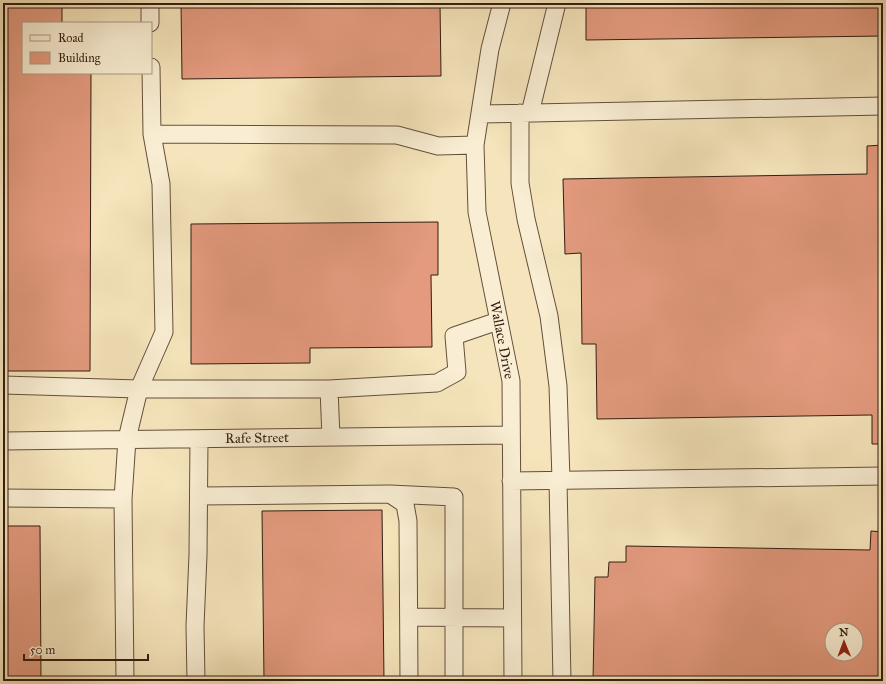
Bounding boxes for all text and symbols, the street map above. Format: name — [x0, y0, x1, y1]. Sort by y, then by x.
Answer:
legend — [22, 22, 152, 74]
text: Road — [58, 31, 84, 45]
text: Building — [58, 51, 101, 66]
street label: Wallace Drive — [486, 300, 518, 381]
street label: Rafe Street — [225, 429, 289, 447]
north arrow — [824, 622, 864, 662]
text: N — [839, 626, 849, 639]
scale bar — [24, 636, 148, 662]
text: 50 m — [30, 643, 55, 657]

